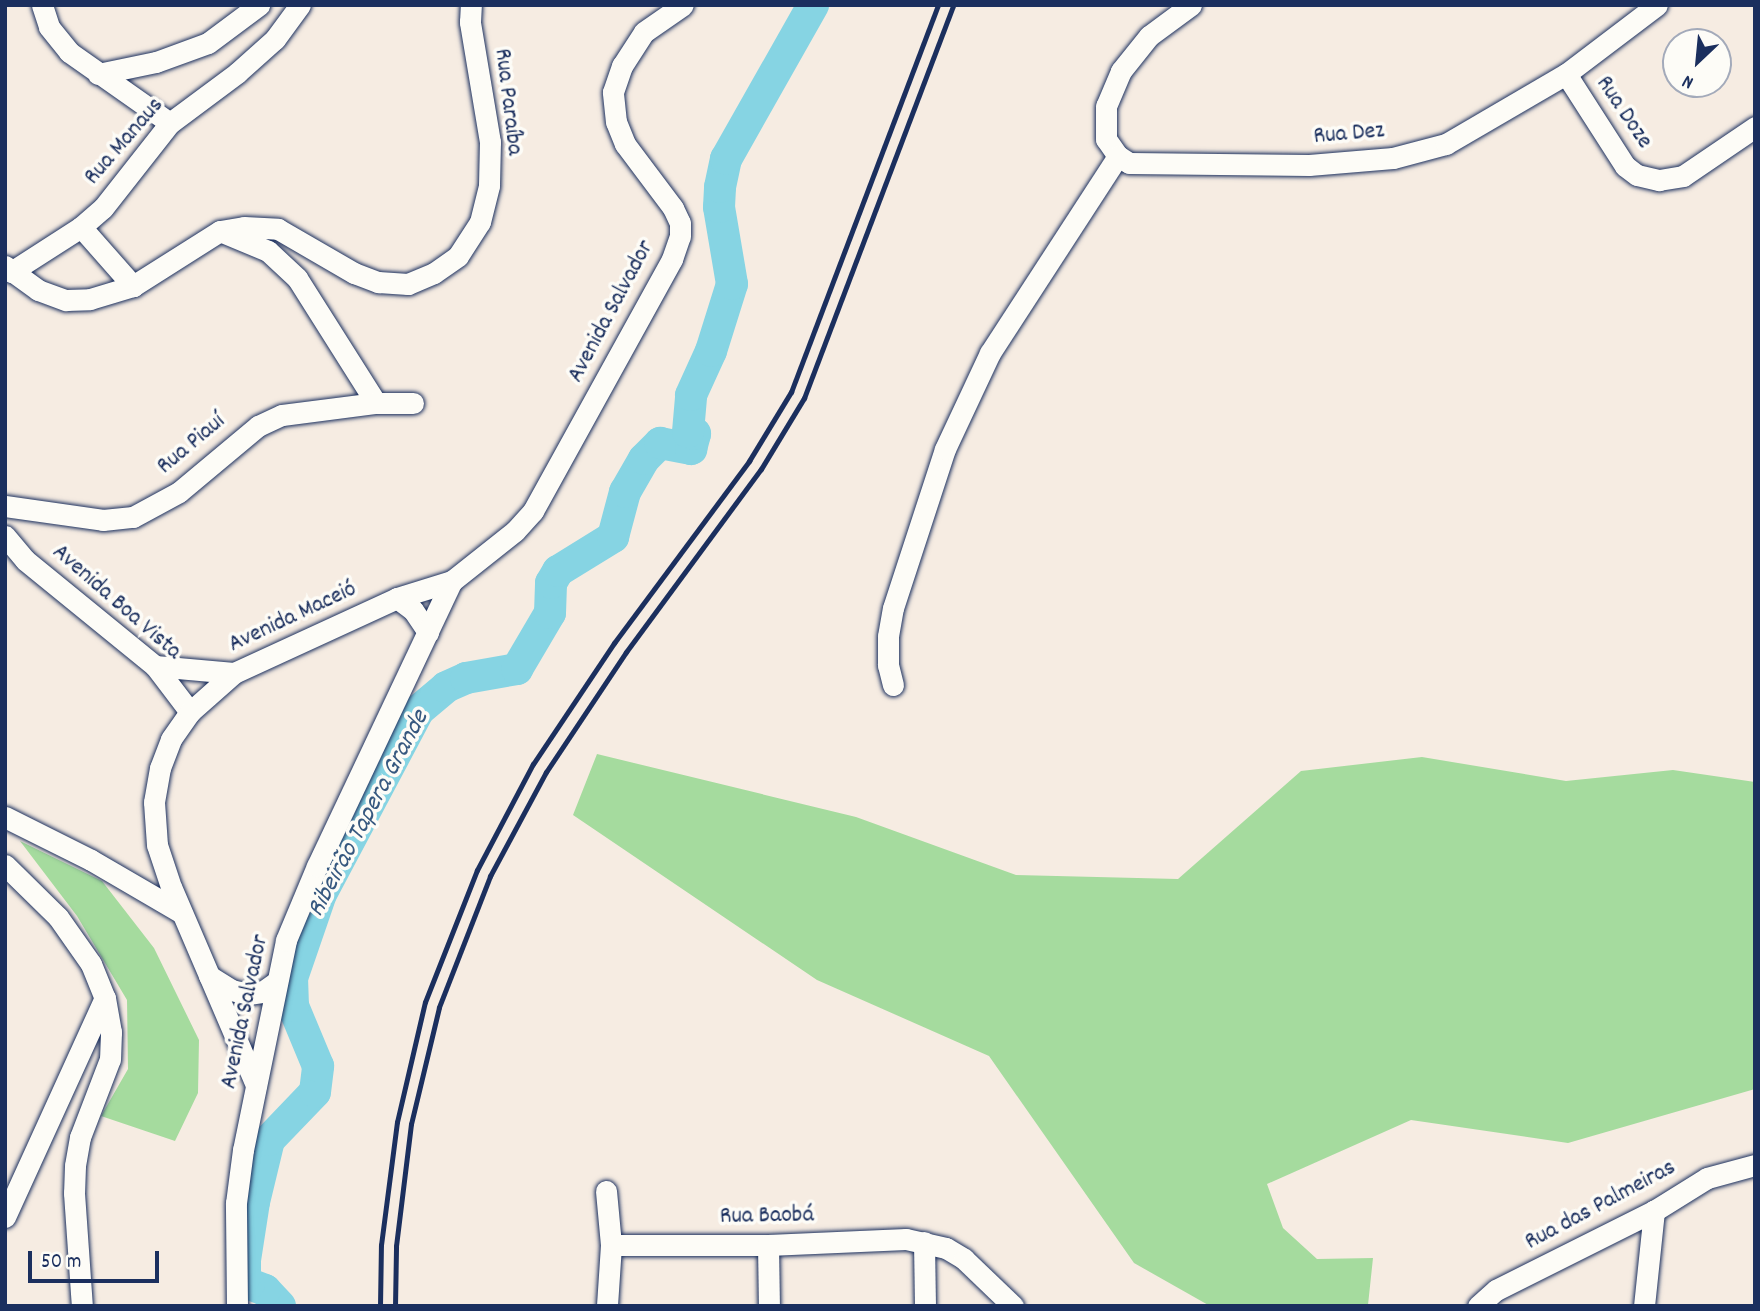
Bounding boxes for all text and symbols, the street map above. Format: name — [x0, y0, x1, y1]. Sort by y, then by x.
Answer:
north arrow — [1662, 28, 1732, 98]
street label: Rua Paraíba — [486, 47, 528, 157]
text: N — [1678, 66, 1699, 95]
street label: Rua Doze — [1588, 71, 1658, 155]
street label: Rua Manaus — [79, 92, 171, 192]
street label: Rua Dez — [1312, 118, 1386, 152]
street label: Avenida Salvador — [562, 236, 662, 388]
street label: Rua Piauí — [152, 408, 232, 482]
street label: Avenida Boa Vista — [45, 539, 187, 667]
street label: Avenida Maceió — [224, 576, 362, 660]
water label: Ribeirão Tapera Grande — [301, 705, 437, 923]
street label: Avenida Salvador — [216, 932, 276, 1092]
street label: Rua das Palmeiras — [1521, 1154, 1681, 1258]
street label: Rua Baobá — [720, 1202, 814, 1232]
scale bar — [32, 1238, 163, 1282]
text: 50 m — [41, 1248, 81, 1278]

